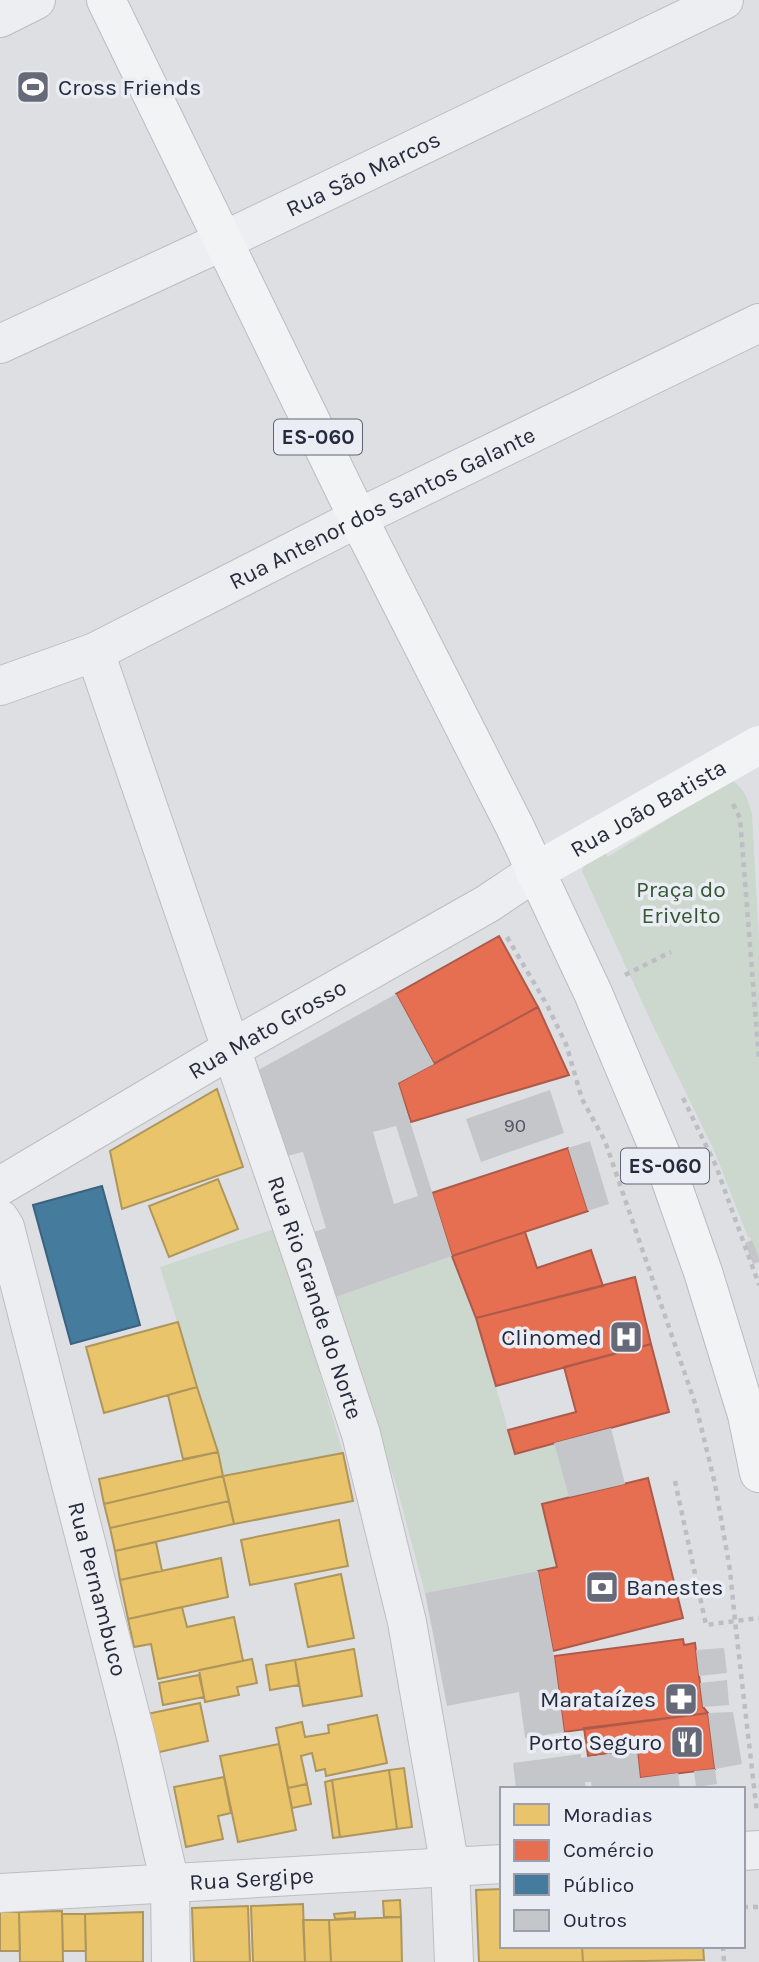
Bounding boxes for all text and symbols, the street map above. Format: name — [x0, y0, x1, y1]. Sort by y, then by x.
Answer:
sports icon: Cross Friends — [14, 68, 52, 106]
place label: Cross Friends — [58, 74, 201, 101]
street label: Rua São Marcos — [282, 125, 444, 222]
road number: ES-060 — [274, 420, 362, 454]
street label: Rua Antenor dos Santos Galante — [224, 421, 539, 595]
street label: Rua João Batista — [565, 753, 731, 863]
park label: Praça do Erivelto — [636, 876, 726, 929]
street label: Rua Mato Grosso — [183, 973, 351, 1085]
house number: 90 — [504, 1115, 526, 1137]
road number: ES-060 — [621, 1148, 709, 1184]
street label: Rua Rio Grande do Norte — [262, 1172, 369, 1422]
hospital icon: Clinomed — [607, 1318, 645, 1356]
place label: Clinomed — [501, 1324, 602, 1351]
street label: Rua Pernambuco — [63, 1499, 133, 1679]
bank icon: Banestes — [583, 1568, 621, 1606]
place label: Banestes — [626, 1574, 723, 1601]
pharmacy icon: Marataízes — [662, 1680, 700, 1718]
place label: Marataízes — [540, 1686, 656, 1713]
restaurant icon: Porto Seguro — [668, 1723, 706, 1761]
place label: Porto Seguro — [528, 1729, 662, 1756]
legend — [500, 1787, 745, 1948]
text: Moradias — [563, 1803, 653, 1827]
text: Comércio — [563, 1838, 654, 1862]
street label: Rua Sergipe — [188, 1861, 315, 1896]
text: Público — [563, 1873, 634, 1897]
text: Outros — [563, 1908, 627, 1932]

